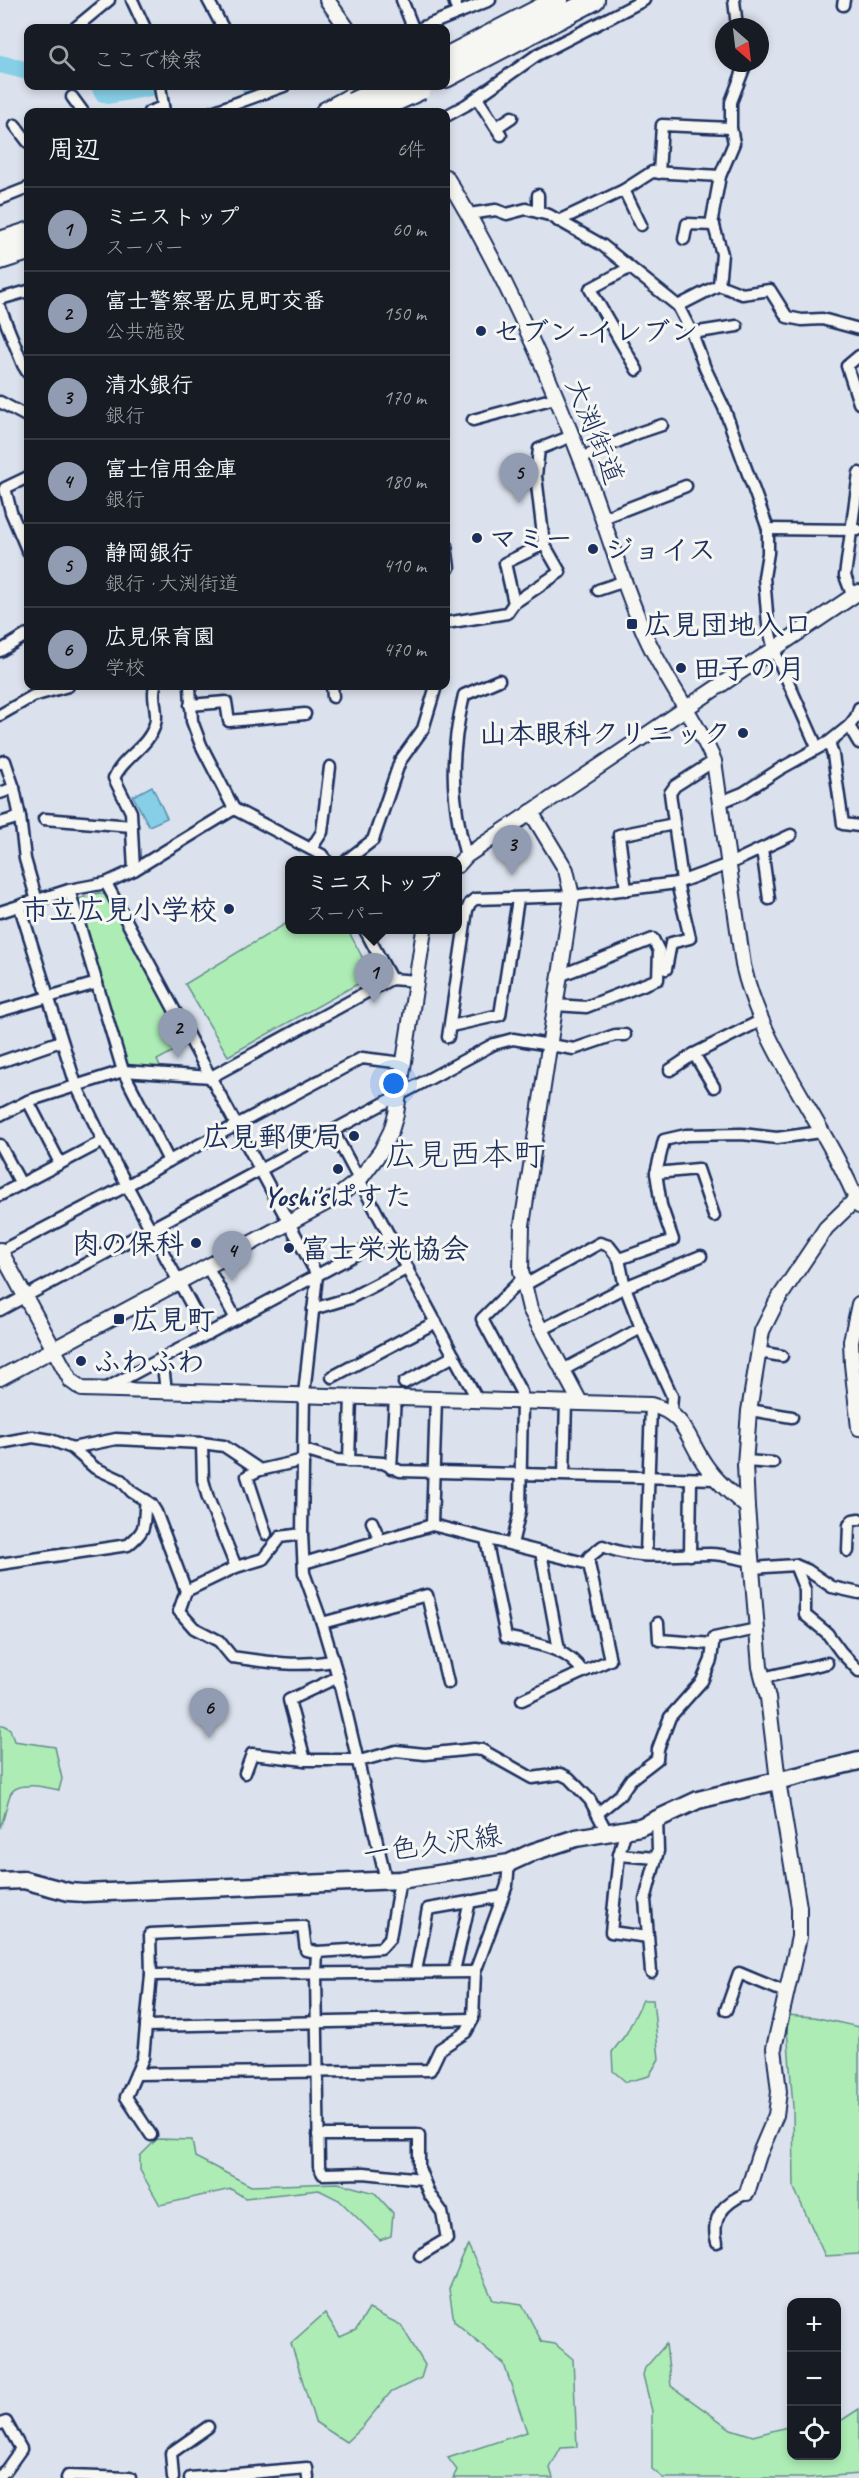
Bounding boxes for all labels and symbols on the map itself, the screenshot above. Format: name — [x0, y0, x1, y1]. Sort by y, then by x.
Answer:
north arrow — [715, 18, 769, 72]
place label: セブン-イレブン — [493, 314, 698, 349]
marker: セブン-イレブン — [474, 324, 488, 338]
street label: 大渕街道 — [558, 373, 632, 489]
pin: 5 — [500, 454, 538, 503]
place label: マミー — [489, 521, 573, 556]
marker: マミー — [470, 531, 484, 545]
place label: ジョイス — [605, 532, 716, 567]
marker: ジョイス — [586, 542, 600, 556]
place label: 広見団地入口 — [644, 607, 812, 642]
marker: 広見団地入口 — [625, 617, 639, 631]
place label: 田子の月 — [693, 651, 805, 686]
marker: 田子の月 — [674, 661, 688, 675]
place label: 山本眼科クリニック — [479, 716, 731, 751]
marker: 山本眼科クリニック — [736, 726, 750, 740]
pin: 3 — [492, 826, 532, 875]
place label: 市立広見小学校 — [21, 892, 217, 927]
marker: 市立広見小学校 — [222, 902, 236, 916]
pin: 1 — [354, 954, 394, 1003]
pin: 2 — [158, 1008, 198, 1058]
your location — [379, 1069, 408, 1098]
place label: 広見郵便局 — [202, 1119, 342, 1154]
marker: 広見郵便局 — [347, 1129, 361, 1143]
district label: 広見西本町 — [385, 1134, 545, 1175]
marker: Yoshi'sぱすた — [331, 1162, 345, 1176]
place label: Yoshi'sぱすた — [264, 1179, 412, 1214]
place label: 肉の保科 — [72, 1226, 184, 1261]
place label: 富士栄光協会 — [301, 1231, 469, 1266]
pin: 4 — [212, 1232, 252, 1281]
marker: 肉の保科 — [189, 1236, 203, 1250]
marker: 富士栄光協会 — [282, 1241, 296, 1255]
place label: 広見町 — [131, 1302, 215, 1337]
marker: 広見町 — [112, 1312, 126, 1326]
place label: ふわふわ — [93, 1344, 205, 1379]
marker: ふわふわ — [74, 1354, 88, 1368]
pin: 6 — [190, 1688, 228, 1738]
street label: 一色久沢線 — [360, 1817, 504, 1871]

